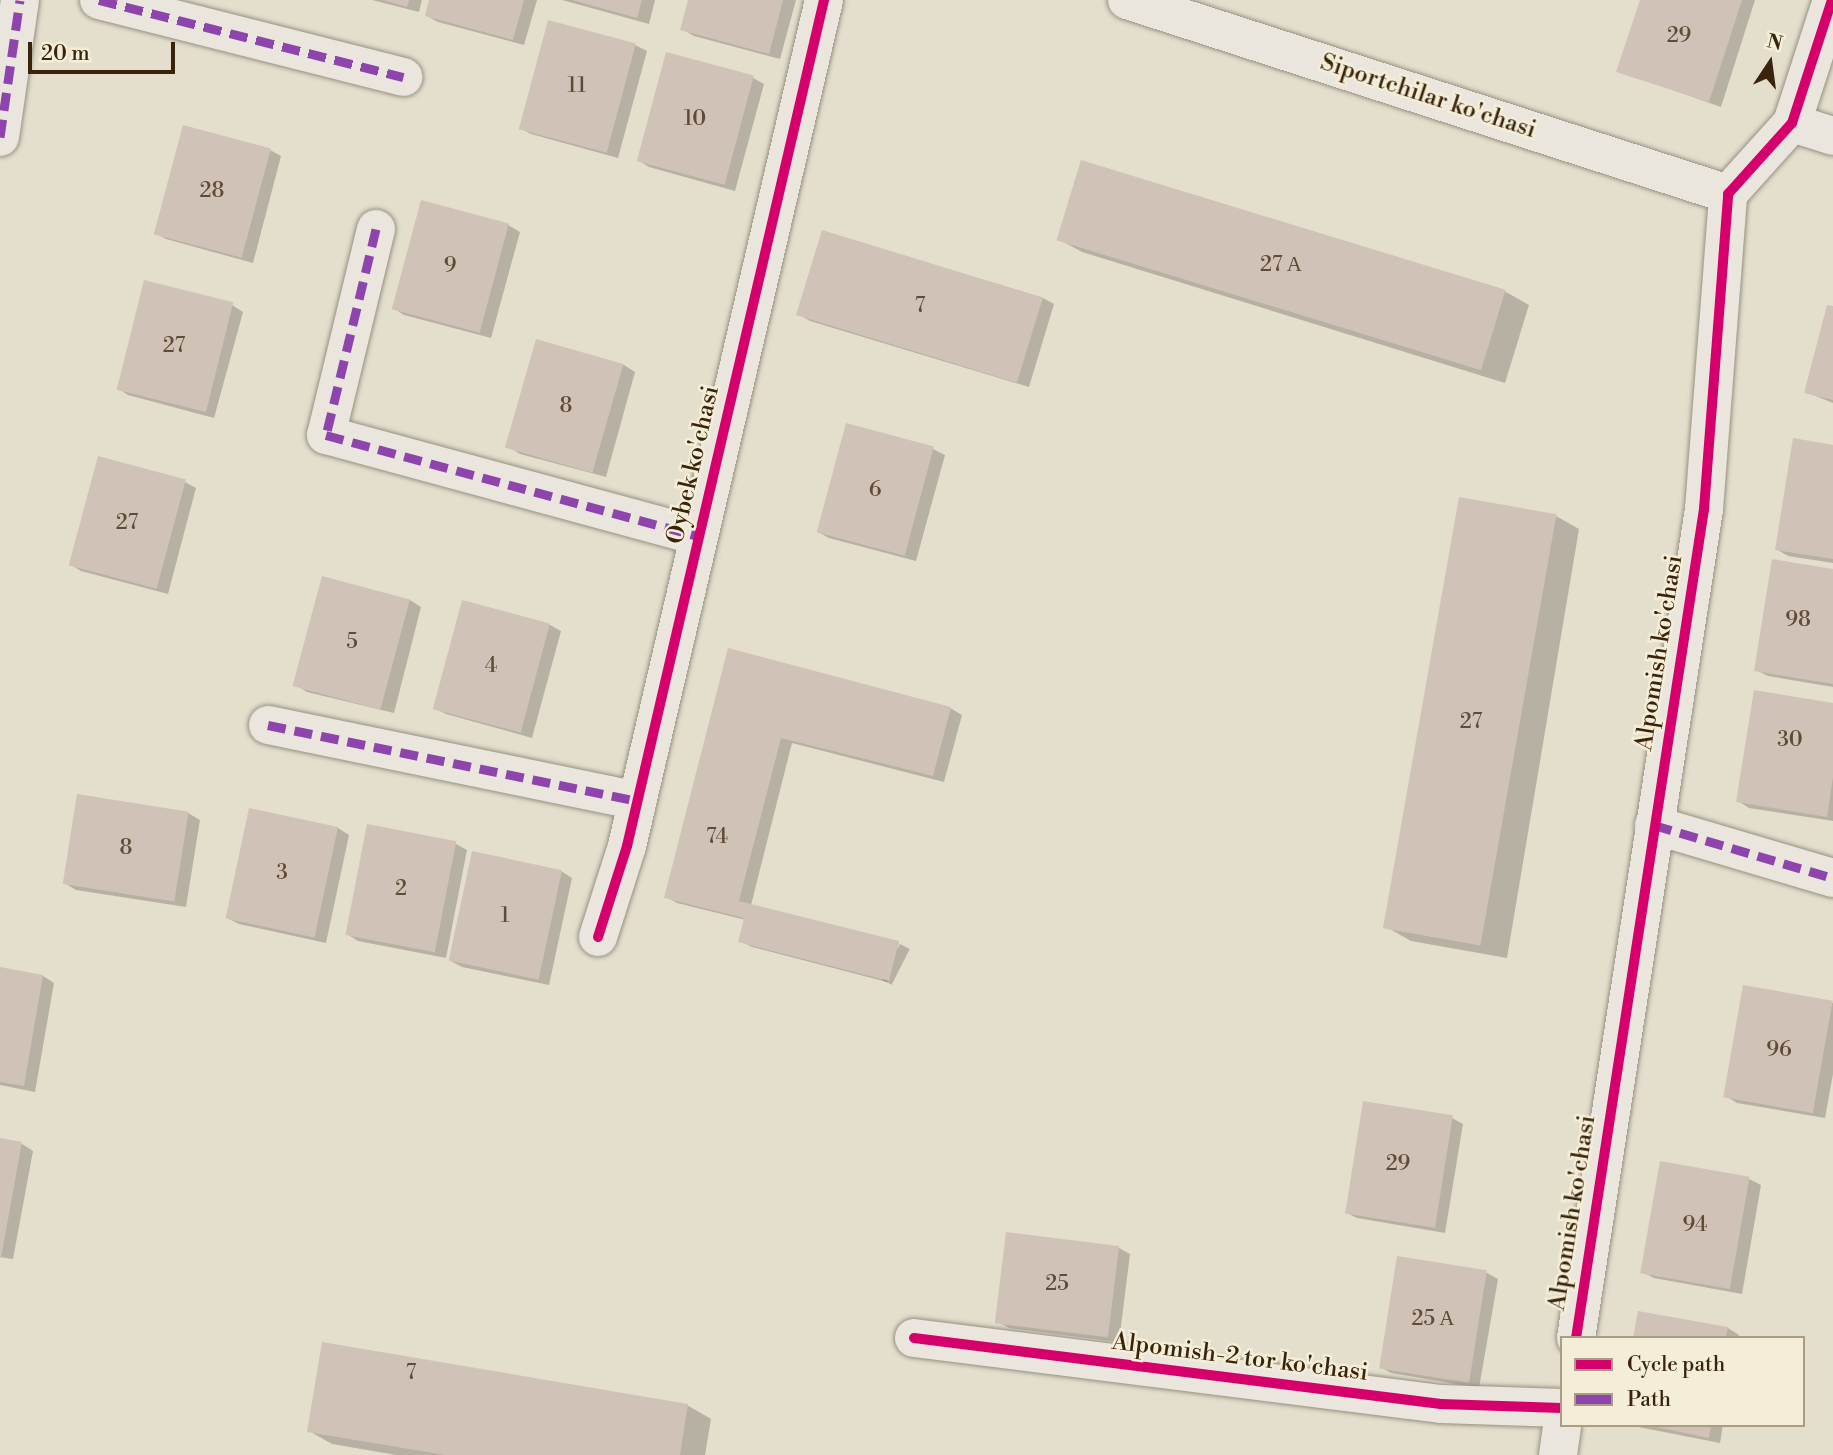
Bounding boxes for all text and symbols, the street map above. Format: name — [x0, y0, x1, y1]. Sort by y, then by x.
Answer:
house number: 29 — [1667, 23, 1691, 49]
scale bar — [32, 28, 178, 72]
north arrow — [1735, 28, 1805, 98]
text: N — [1765, 29, 1785, 56]
text: 20 m — [41, 41, 90, 67]
street label: Siportchilar ko'chasi — [1317, 49, 1539, 145]
house number: 11 — [568, 73, 586, 99]
house number: 10 — [684, 106, 706, 132]
house number: 28 — [200, 178, 224, 204]
house number: 27 А — [1260, 252, 1302, 278]
house number: 9 — [444, 253, 456, 279]
house number: 7 — [915, 293, 925, 319]
house number: 27 — [163, 333, 185, 359]
street label: Oybek ko'chasi — [662, 383, 726, 547]
house number: 8 — [560, 393, 572, 419]
house number: 6 — [869, 477, 881, 503]
house number: 27 — [116, 510, 138, 536]
street label: Alpomish ko'chasi — [1630, 553, 1690, 753]
house number: 98 — [1785, 607, 1811, 633]
house number: 5 — [346, 629, 358, 655]
house number: 4 — [485, 653, 497, 679]
house number: 27 — [1460, 709, 1482, 735]
house number: 30 — [1777, 727, 1803, 753]
house number: 74 — [706, 824, 728, 850]
house number: 8 — [120, 835, 132, 861]
house number: 3 — [276, 860, 288, 886]
house number: 2 — [395, 876, 407, 902]
house number: 1 — [500, 903, 510, 929]
house number: 96 — [1766, 1037, 1792, 1063]
street label: Alpomish ko'chasi — [1543, 1113, 1603, 1313]
house number: 29 — [1386, 1151, 1410, 1177]
house number: 94 — [1682, 1212, 1708, 1238]
house number: 25 — [1045, 1271, 1069, 1297]
house number: 25 А — [1411, 1306, 1455, 1332]
street label: Alpomish-2 tor ko'chasi — [1110, 1328, 1370, 1388]
legend — [1560, 1336, 1805, 1427]
text: Cycle path — [1627, 1352, 1725, 1378]
house number: 7 — [406, 1360, 416, 1386]
text: Path — [1627, 1387, 1671, 1413]

